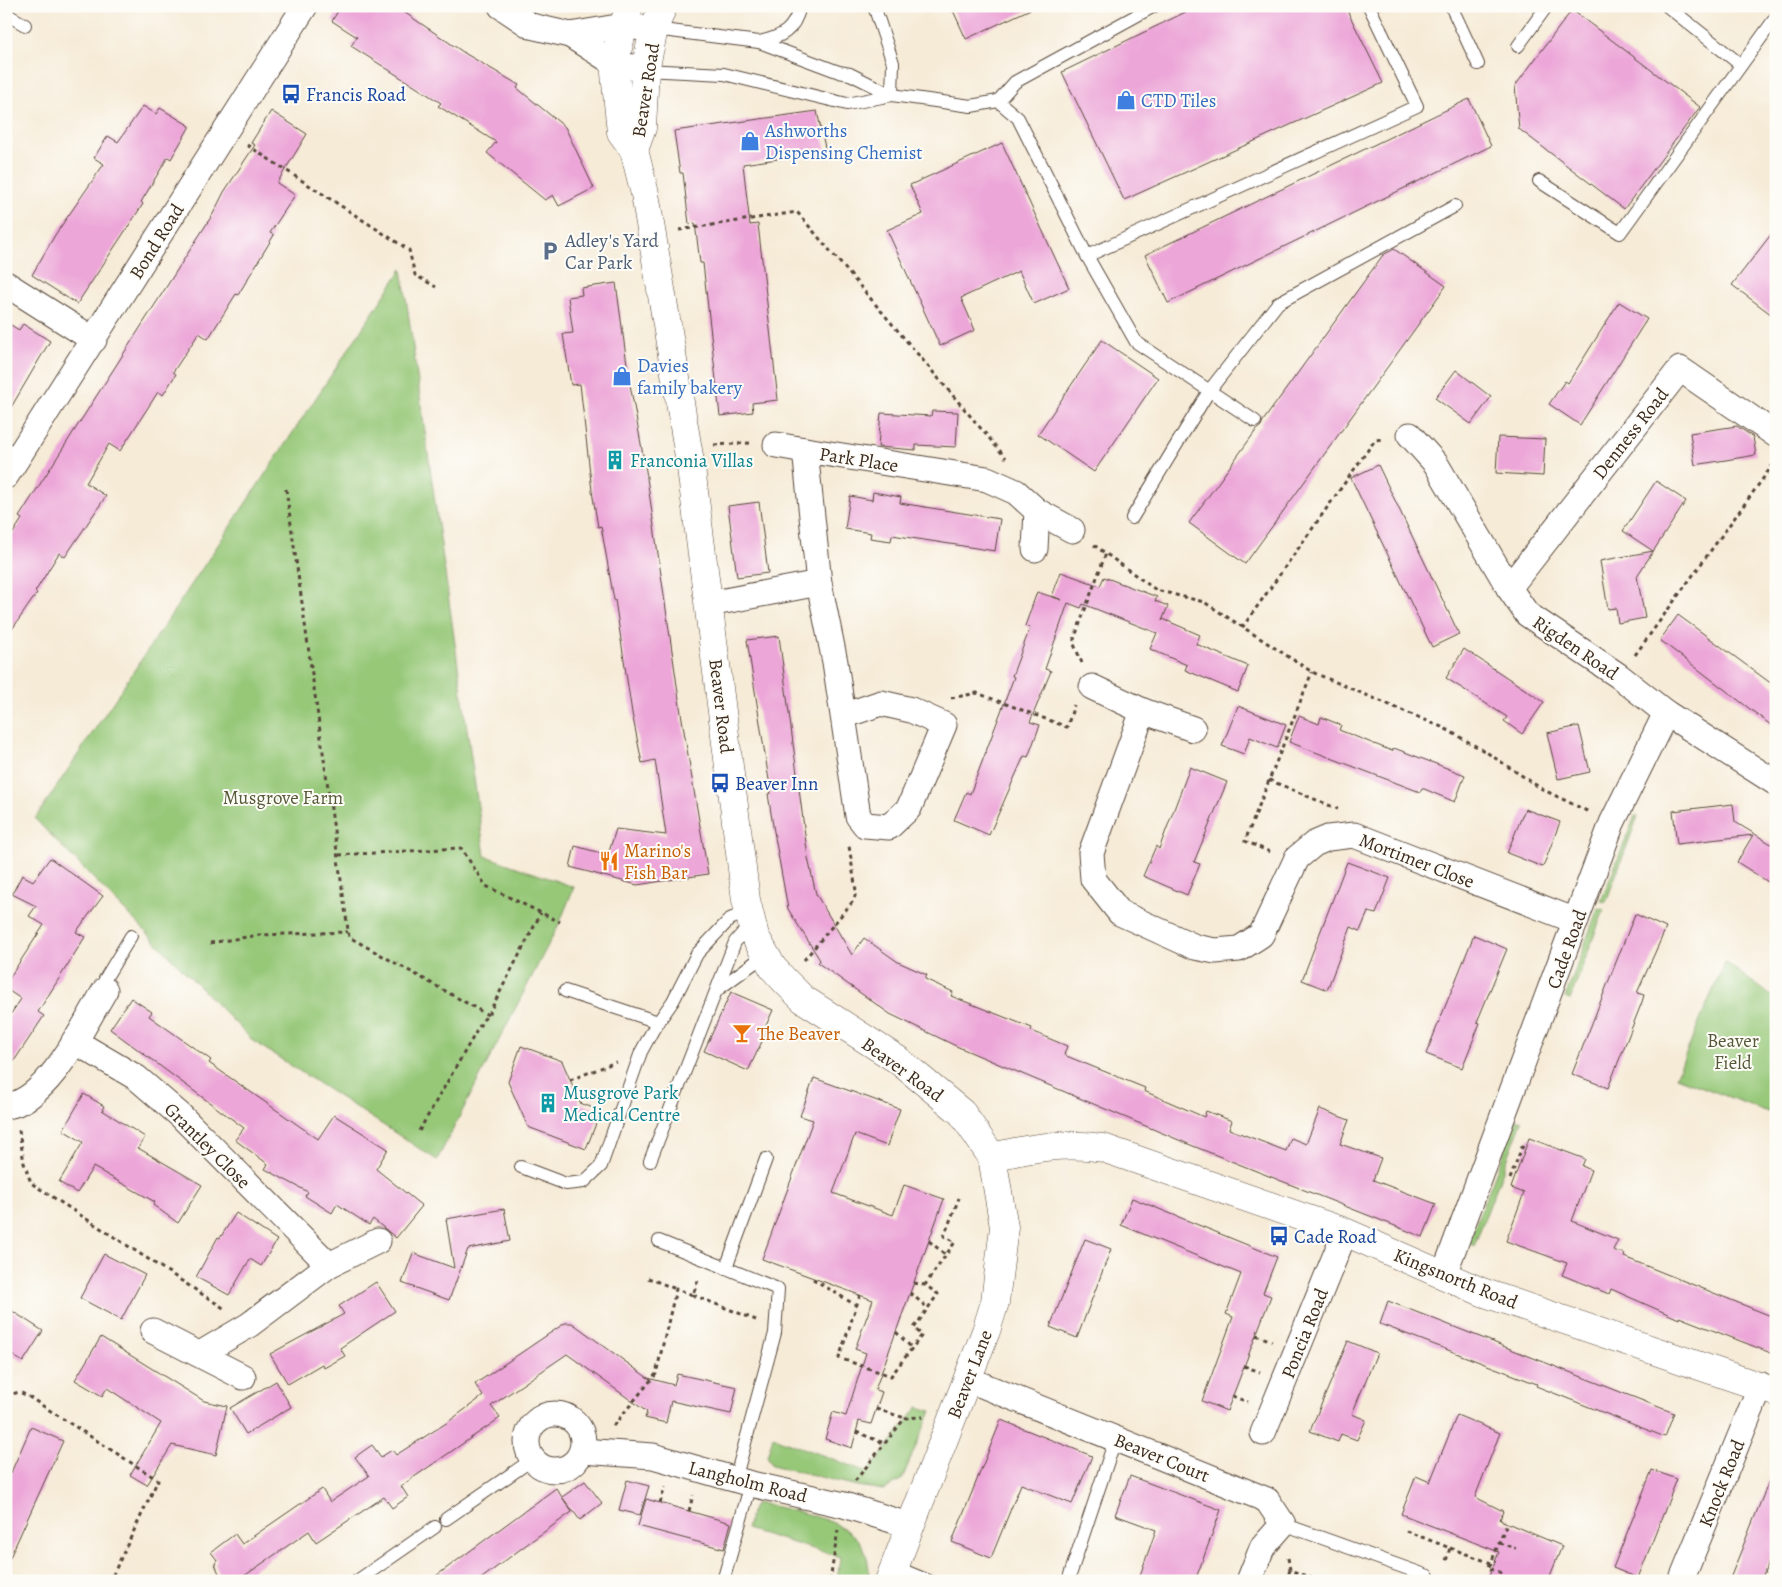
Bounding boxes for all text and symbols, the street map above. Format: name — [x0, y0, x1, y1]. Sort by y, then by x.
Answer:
street label: Beaver Road — [626, 40, 666, 139]
place label: Francis Road — [306, 82, 407, 108]
bus stop icon: Francis Road — [280, 83, 302, 105]
place label: CTD Tiles — [1141, 88, 1216, 114]
shop icon: CTD Tiles — [1115, 89, 1137, 111]
place label: Ashworths Dispensing Chemist — [764, 118, 923, 166]
shop icon: Ashworths Dispensing Chemist — [739, 130, 761, 152]
street label: Bond Road — [123, 198, 191, 284]
place label: Adley's Yard Car Park — [564, 228, 660, 276]
parking icon: Adley's Yard Car Park — [539, 240, 561, 262]
place label: Davies family bakery — [637, 353, 743, 401]
shop icon: Davies family bakery — [611, 365, 633, 387]
street label: Denness Road — [1587, 382, 1675, 485]
street label: Park Place — [817, 441, 900, 479]
place label: Franconia Villas — [630, 448, 753, 474]
building icon: Franconia Villas — [604, 449, 626, 471]
street label: Rigden Road — [1527, 609, 1624, 687]
street label: Beaver Road — [702, 657, 740, 756]
place label: Beaver Inn — [735, 771, 818, 797]
bus stop icon: Beaver Inn — [709, 772, 731, 794]
park label: Musgrove Farm — [223, 785, 344, 811]
street label: Mortimer Close — [1355, 827, 1478, 895]
place label: Marino's Fish Bar — [624, 838, 691, 886]
restaurant icon: Marino's Fish Bar — [598, 850, 620, 872]
street label: Cade Road — [1541, 905, 1594, 993]
place label: The Beaver — [757, 1021, 840, 1047]
bar icon: The Beaver — [731, 1022, 753, 1044]
park label: Beaver Field — [1707, 1028, 1759, 1076]
street label: Beaver Road — [856, 1031, 949, 1109]
place label: Musgrove Park Medical Centre — [563, 1080, 680, 1128]
building icon: Musgrove Park Medical Centre — [537, 1092, 559, 1114]
street label: Grantley Close — [158, 1097, 256, 1195]
place label: Cade Road — [1294, 1224, 1378, 1250]
bus stop icon: Cade Road — [1268, 1225, 1290, 1247]
street label: Kingsnorth Road — [1390, 1242, 1522, 1316]
street label: Poncia Road — [1275, 1284, 1335, 1382]
street label: Beaver Lane — [941, 1326, 999, 1423]
street label: Beaver Court — [1110, 1427, 1213, 1489]
street label: Knock Road — [1693, 1435, 1752, 1531]
street label: Langholm Road — [686, 1455, 811, 1510]

